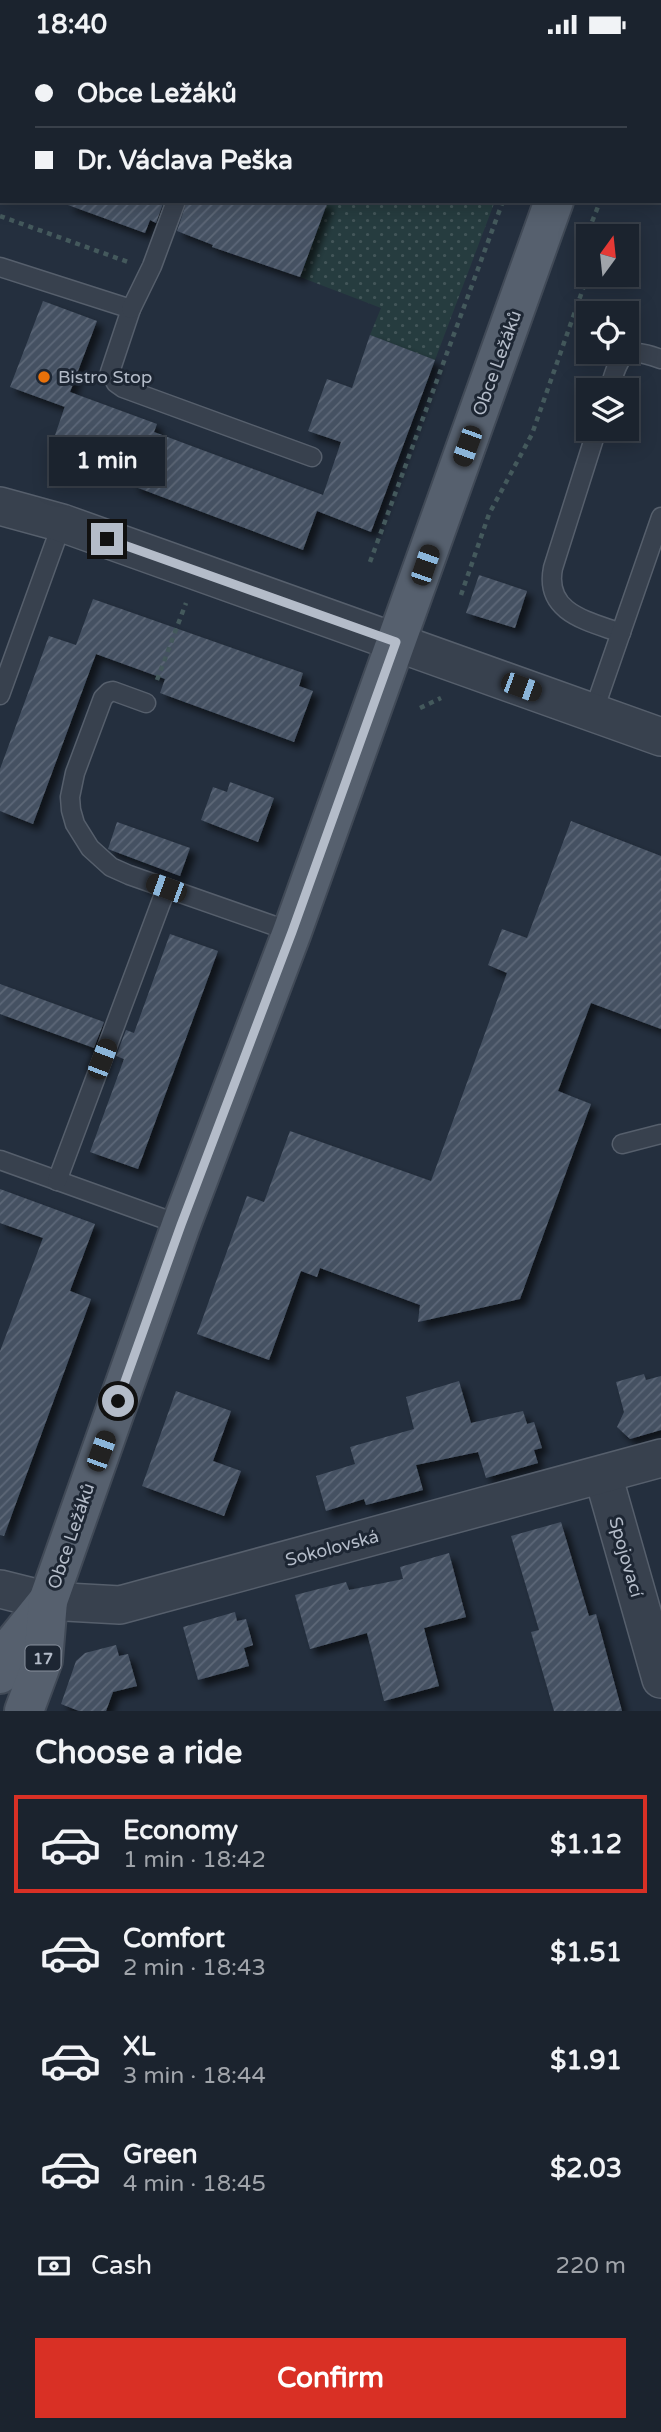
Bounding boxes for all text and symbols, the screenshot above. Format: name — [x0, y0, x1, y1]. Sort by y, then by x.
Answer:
text: 18:40 — [35, 9, 107, 40]
text: Obce Ležáků — [77, 78, 237, 109]
text: Dr. Václava Peška — [77, 145, 293, 176]
north arrow — [576, 224, 639, 287]
map controls — [576, 224, 639, 441]
button: locate — [576, 301, 639, 364]
street label: Obce Ležáků — [468, 307, 526, 419]
place label: Bistro Stop — [58, 366, 152, 388]
marker: Bistro Stop — [36, 369, 52, 385]
button: layers — [576, 378, 639, 441]
car — [450, 423, 485, 469]
callout: 1 min — [49, 437, 165, 487]
text: 1 min — [76, 447, 138, 475]
route end — [91, 523, 123, 555]
car — [409, 542, 442, 588]
car — [498, 670, 545, 704]
car — [143, 871, 190, 905]
car — [85, 1036, 120, 1082]
route start — [102, 1385, 134, 1417]
car — [84, 1428, 119, 1474]
street label: Obce Ležáků — [43, 1480, 99, 1592]
street label: Spojovací — [604, 1514, 648, 1600]
street label: Sokolovská — [283, 1525, 381, 1571]
road number: 17 — [26, 1645, 60, 1671]
text: Choose a ride — [35, 1734, 242, 1772]
icon: car — [39, 1813, 102, 1876]
text: Economy — [123, 1815, 238, 1846]
text: $1.12 — [550, 1829, 622, 1860]
text: 1 min · 18:42 — [123, 1846, 266, 1874]
icon: car — [39, 1921, 102, 1984]
text: Comfort — [123, 1923, 225, 1954]
text: $1.51 — [550, 1937, 622, 1968]
text: 2 min · 18:43 — [123, 1954, 266, 1982]
icon: car — [39, 2029, 102, 2092]
text: XL — [123, 2031, 155, 2062]
text: $1.91 — [550, 2045, 622, 2076]
text: 3 min · 18:44 — [123, 2062, 266, 2090]
icon: car — [39, 2137, 102, 2200]
text: Green — [123, 2139, 198, 2170]
text: $2.03 — [550, 2153, 622, 2184]
text: 4 min · 18:45 — [123, 2170, 266, 2198]
icon: cash — [35, 2247, 73, 2285]
text: Cash — [91, 2250, 152, 2281]
text: 220 m — [556, 2252, 626, 2280]
button: Confirm — [35, 2338, 626, 2418]

